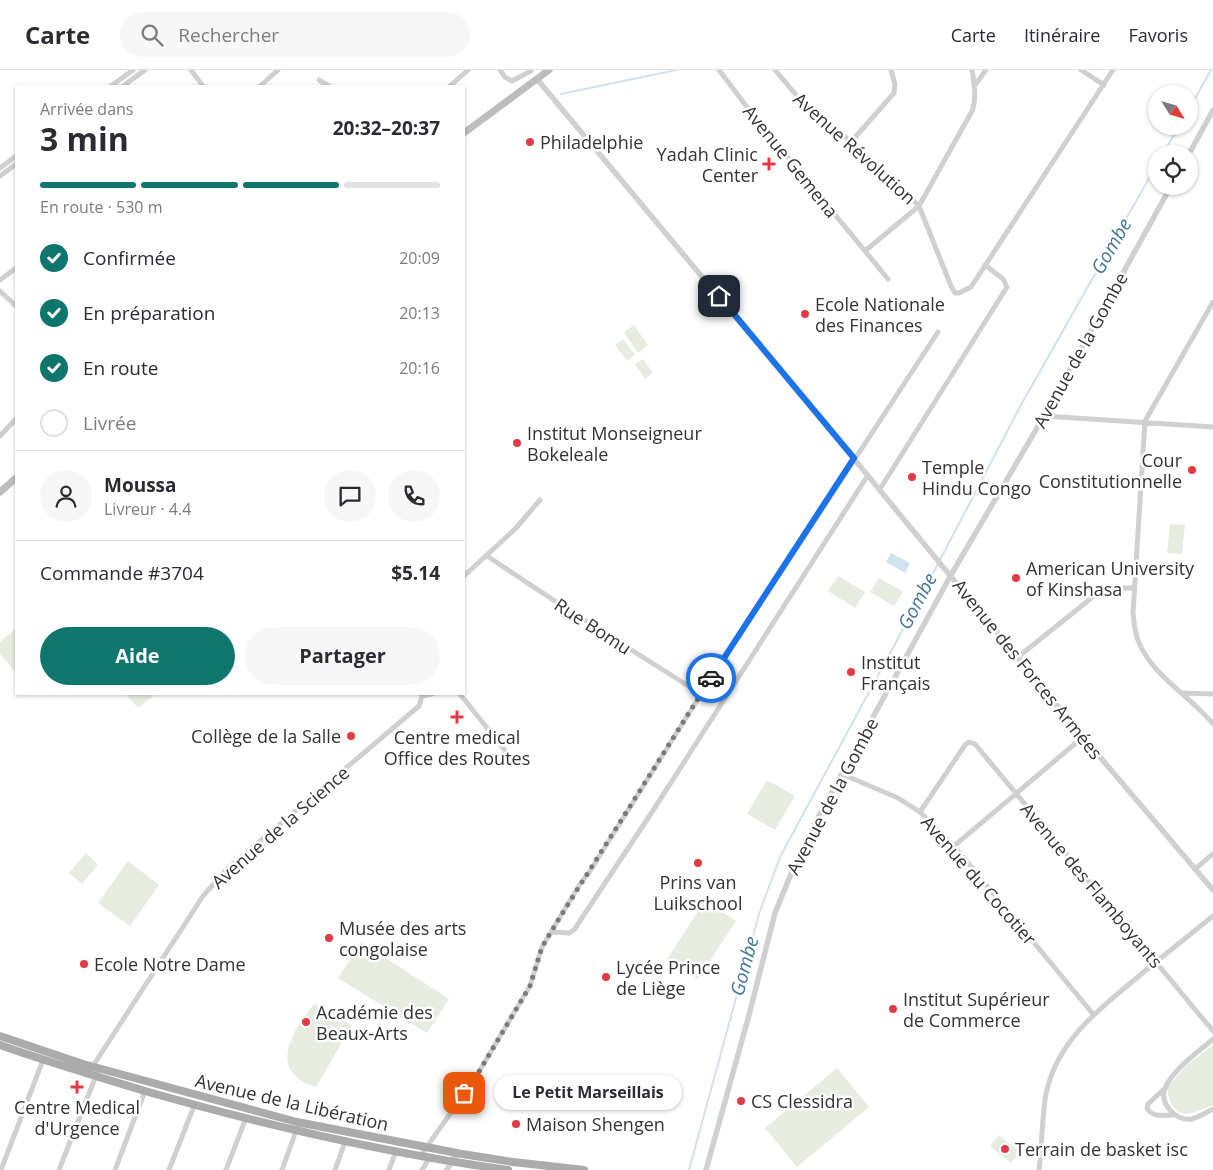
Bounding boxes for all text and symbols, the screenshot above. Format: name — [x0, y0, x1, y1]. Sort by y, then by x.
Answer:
search box — [120, 12, 470, 57]
text: Carte — [25, 18, 90, 51]
icon: search — [138, 21, 166, 49]
text: Rechercher — [178, 22, 279, 48]
text: Carte — [951, 23, 996, 47]
text: Itinéraire — [1024, 23, 1100, 47]
text: Favoris — [1128, 23, 1188, 47]
north arrow — [1148, 85, 1198, 135]
map controls — [1148, 85, 1198, 195]
street label: Avenue Révolution — [789, 87, 921, 209]
text: Arrivée dans — [40, 98, 133, 120]
street label: Avenue Gemena — [738, 100, 844, 222]
text: 20:32–20:37 — [333, 115, 440, 141]
text: 3 min — [40, 117, 129, 160]
place label: Philadelphie — [540, 130, 643, 154]
marker: Philadelphie — [524, 136, 536, 148]
place label: Yadah Clinic Center — [657, 142, 759, 187]
button: locate — [1148, 145, 1198, 195]
marker: Yadah Clinic Center — [762, 157, 776, 171]
text: En route · 530 m — [40, 196, 162, 218]
water label: Gombe — [1085, 213, 1137, 279]
icon: check — [40, 244, 68, 272]
text: Confirmée — [83, 245, 176, 271]
text: 20:09 — [399, 247, 440, 269]
street label: Avenue de la Gombe — [1027, 268, 1133, 432]
pin — [698, 275, 740, 317]
icon: home — [705, 282, 733, 310]
place label: Ecole Nationale des Finances — [815, 292, 945, 337]
icon: check — [40, 299, 68, 327]
text: En préparation — [83, 300, 215, 326]
text: 20:13 — [399, 302, 440, 324]
marker: Ecole Nationale des Finances — [799, 308, 811, 320]
icon: check — [40, 354, 68, 382]
text: En route — [83, 355, 158, 381]
text: 20:16 — [399, 357, 440, 379]
text: Livrée — [83, 410, 136, 436]
place label: Institut Monseigneur Bokeleale — [527, 421, 702, 466]
marker: Institut Monseigneur Bokeleale — [511, 437, 523, 449]
place label: Cour Constitutionnelle — [1039, 448, 1183, 493]
place label: Temple Hindu Congo — [922, 455, 1031, 500]
marker: Cour Constitutionnelle — [1186, 464, 1198, 476]
button: person — [40, 470, 92, 522]
button: chat — [324, 470, 376, 522]
button: phone — [388, 470, 440, 522]
marker: Temple Hindu Congo — [906, 471, 918, 483]
text: Moussa — [104, 472, 177, 498]
text: Livreur · 4.4 — [104, 498, 191, 520]
place label: American University of Kinshasa — [1026, 556, 1195, 601]
text: Commande #3704 — [40, 560, 204, 586]
text: $5.14 — [391, 560, 440, 586]
water label: Gombe — [891, 568, 943, 634]
marker: American University of Kinshasa — [1010, 572, 1022, 584]
street label: Avenue des Forces Armées — [948, 574, 1108, 764]
street label: Rue Bomu — [550, 592, 636, 660]
button: Aide — [40, 627, 235, 685]
button: Partager — [245, 627, 440, 685]
place label: Institut Français — [861, 650, 930, 695]
courier — [686, 653, 736, 703]
icon: car — [697, 664, 725, 692]
marker: Institut Français — [845, 666, 857, 678]
marker: Centre medical Office des Routes — [450, 710, 464, 724]
street label: Avenue de la Gombe — [781, 714, 883, 878]
place label: Collège de la Salle — [191, 724, 341, 748]
place label: Centre medical Office des Routes — [384, 725, 530, 770]
marker: Collège de la Salle — [345, 730, 357, 742]
street label: Avenue de la Science — [206, 760, 354, 894]
street label: Avenue des Flamboyants — [1016, 797, 1168, 973]
street label: Avenue du Cocotier — [916, 810, 1042, 950]
marker: Prins van Luikschool — [692, 857, 704, 869]
place label: Prins van Luikschool — [654, 870, 742, 915]
place label: Musée des arts congolaise — [339, 916, 466, 961]
marker: Musée des arts congolaise — [323, 932, 335, 944]
water label: Gombe — [724, 933, 764, 999]
place label: Ecole Notre Dame — [94, 952, 246, 976]
place label: Lycée Prince de Liège — [616, 955, 720, 1000]
marker: Ecole Notre Dame — [78, 958, 90, 970]
marker: Lycée Prince de Liège — [600, 971, 612, 983]
place label: Institut Supérieur de Commerce — [903, 987, 1050, 1032]
place label: Académie des Beaux-Arts — [316, 1000, 433, 1045]
marker: Institut Supérieur de Commerce — [887, 1003, 899, 1015]
marker: Académie des Beaux-Arts — [300, 1016, 312, 1028]
street label: Avenue de la Libération — [193, 1068, 391, 1136]
pin — [443, 1072, 485, 1114]
callout: Le Petit Marseillais — [494, 1076, 682, 1110]
icon: bag — [450, 1079, 478, 1107]
marker: Centre Medical d'Urgence — [70, 1080, 84, 1094]
text: Le Petit Marseillais — [512, 1081, 664, 1103]
place label: CS Clessidra — [751, 1089, 853, 1113]
place label: Centre Medical d'Urgence — [14, 1095, 140, 1140]
marker: CS Clessidra — [735, 1095, 747, 1107]
place label: Maison Shengen — [526, 1112, 665, 1136]
marker: Maison Shengen — [510, 1118, 522, 1130]
place label: Terrain de basket isc — [1015, 1137, 1188, 1161]
marker: Terrain de basket isc — [999, 1143, 1011, 1155]

